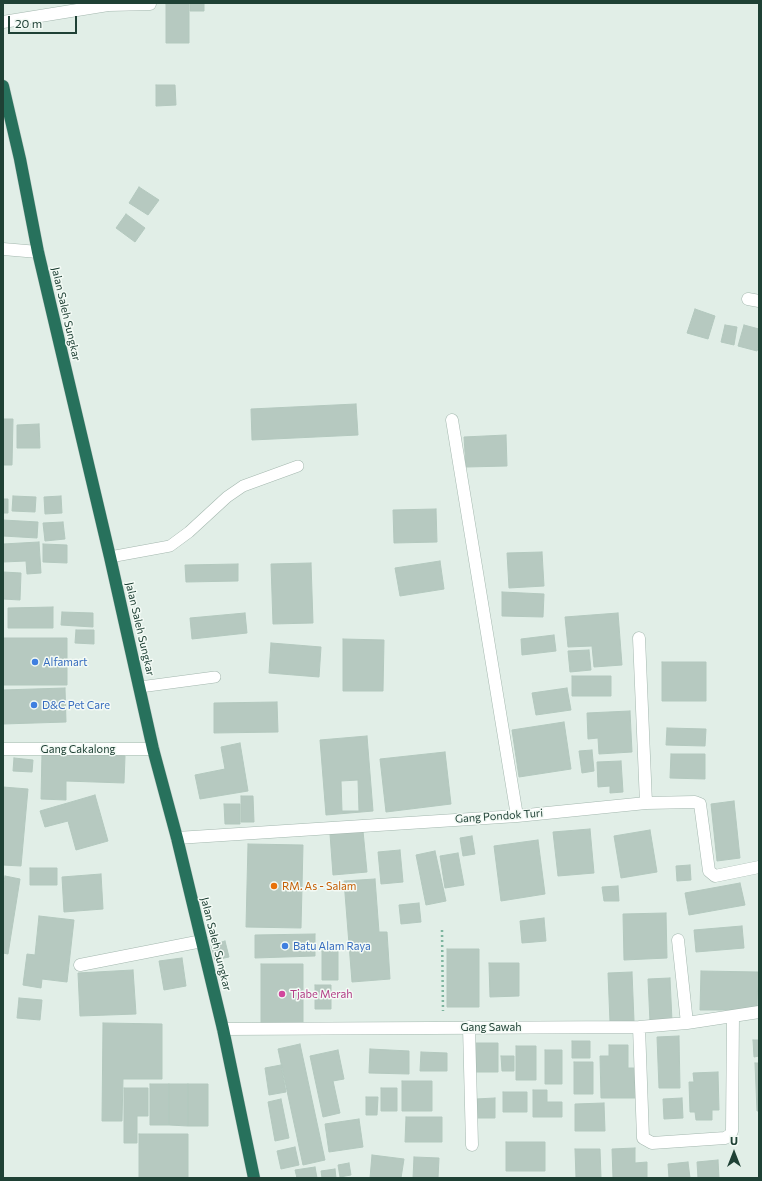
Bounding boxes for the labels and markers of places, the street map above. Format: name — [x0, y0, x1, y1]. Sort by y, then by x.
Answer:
place label: Alfamart — [43, 655, 88, 669]
marker: Alfamart — [30, 657, 40, 667]
place label: D&C Pet Care — [42, 698, 110, 712]
marker: D&C Pet Care — [29, 700, 39, 710]
place label: RM. As - Salam — [282, 879, 356, 893]
marker: RM. As - Salam — [269, 881, 279, 891]
place label: Batu Alam Raya — [293, 939, 371, 953]
marker: Batu Alam Raya — [280, 941, 290, 951]
place label: Tjabe Merah — [290, 987, 353, 1001]
marker: Tjabe Merah — [277, 989, 287, 999]

